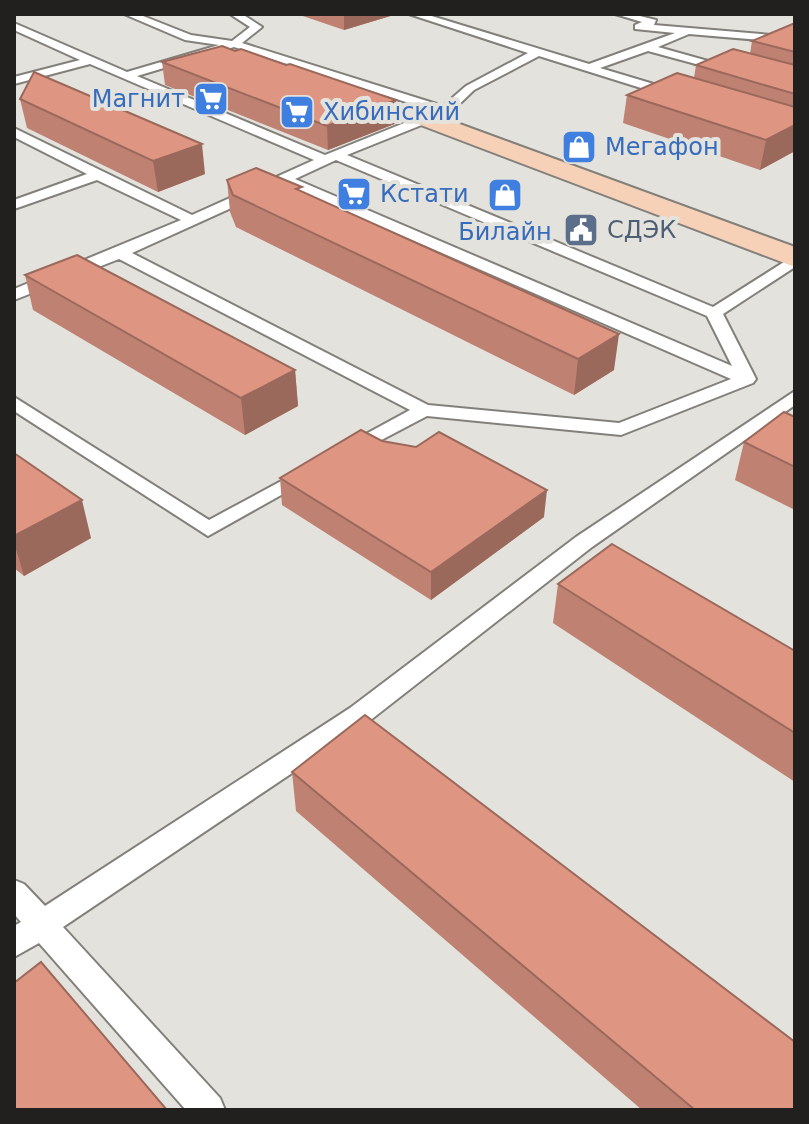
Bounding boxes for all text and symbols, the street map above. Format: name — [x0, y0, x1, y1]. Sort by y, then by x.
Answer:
supermarket icon: Магнит — [192, 80, 230, 118]
place label: Магнит — [92, 85, 185, 113]
supermarket icon: Хибинский — [278, 93, 316, 131]
place label: Хибинский — [323, 98, 460, 126]
shop icon: Мегафон — [560, 128, 598, 166]
place label: Мегафон — [605, 133, 719, 161]
supermarket icon: Кстати — [335, 175, 373, 213]
shop icon: Билайн — [486, 176, 524, 214]
place label: Кстати — [380, 180, 469, 208]
public building icon: СДЭК — [562, 211, 600, 249]
place label: СДЭК — [607, 216, 676, 244]
place label: Билайн — [458, 218, 552, 246]

